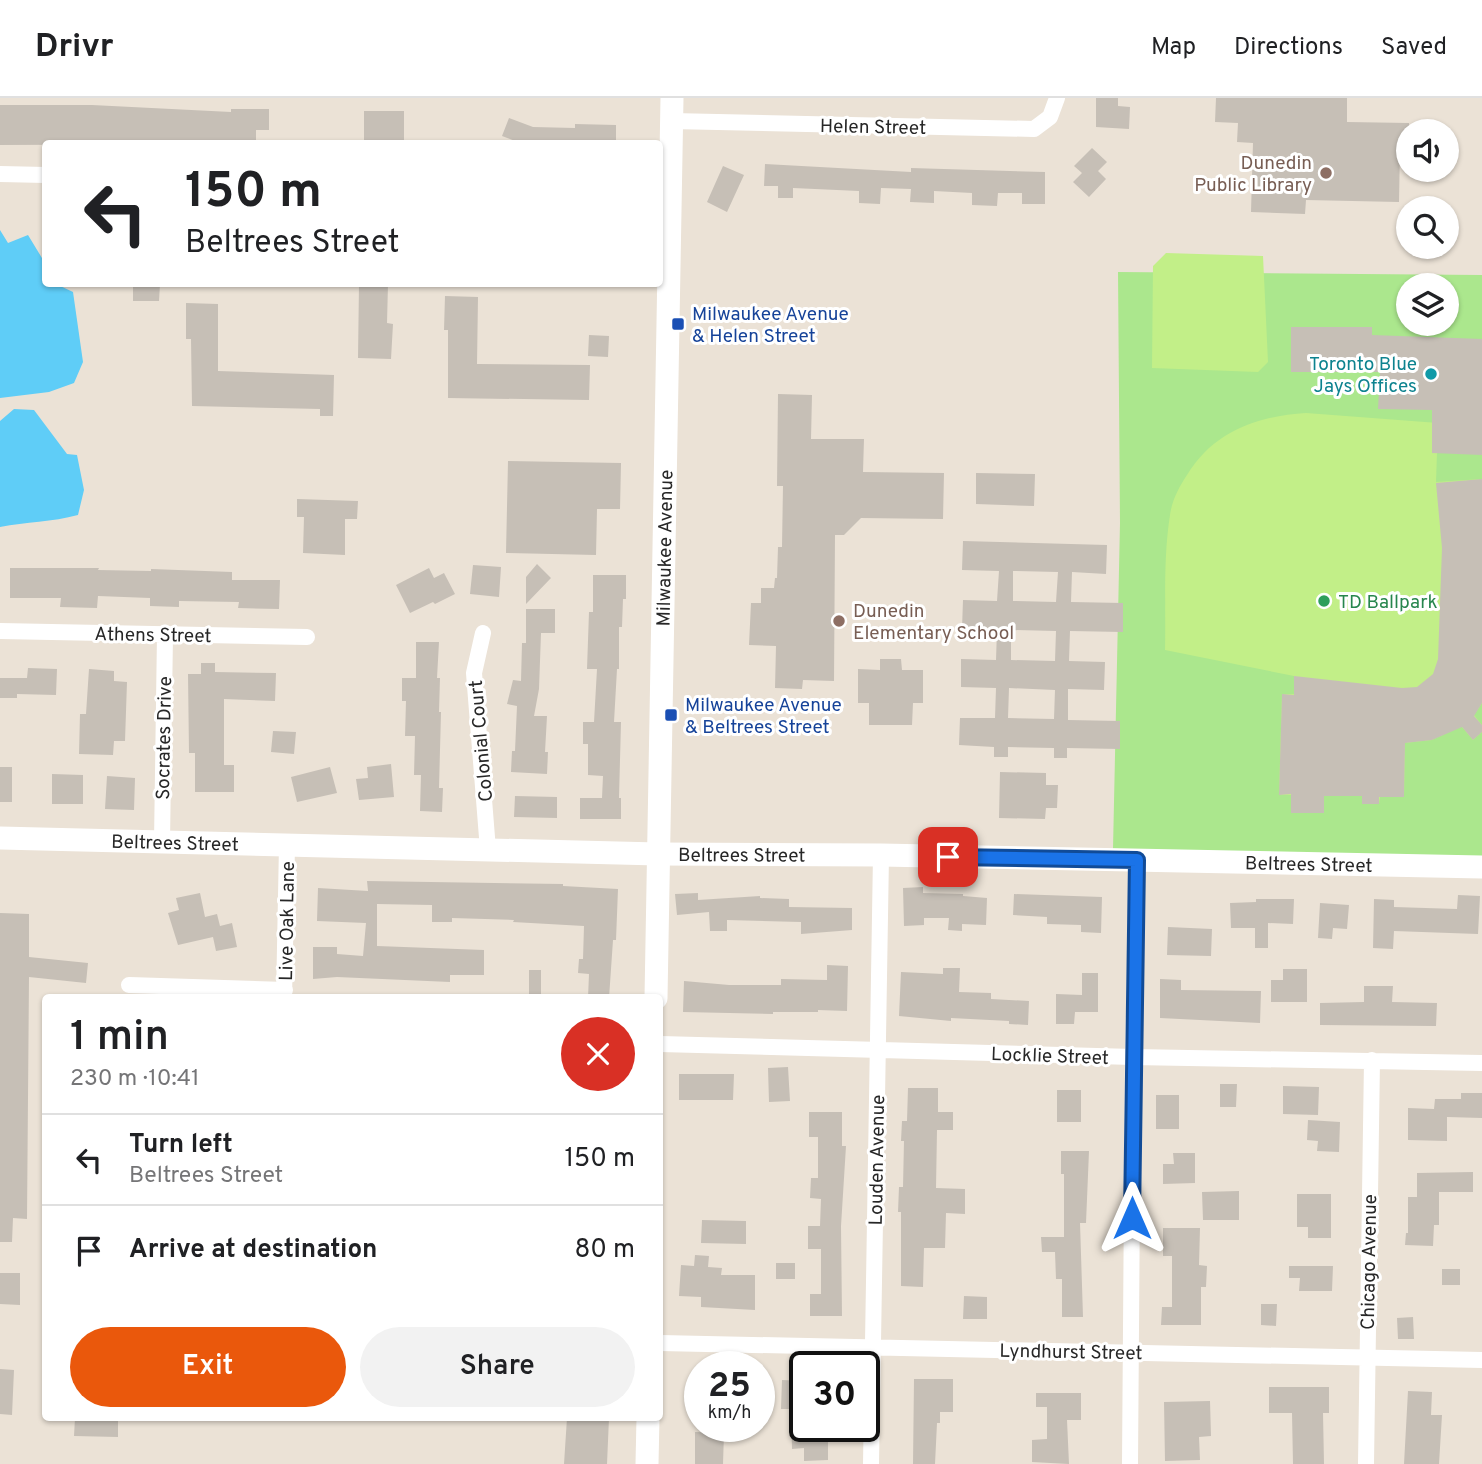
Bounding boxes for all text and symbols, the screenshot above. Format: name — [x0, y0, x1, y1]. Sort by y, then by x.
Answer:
text: Drivr — [35, 27, 114, 69]
text: Map — [1151, 33, 1196, 63]
text: Directions — [1234, 33, 1343, 63]
text: Saved — [1381, 33, 1447, 63]
street label: Helen Street — [820, 115, 926, 141]
map controls — [1396, 119, 1459, 336]
button: sound — [1396, 119, 1459, 182]
place label: Dunedin Public Library — [1194, 152, 1312, 198]
text: 150 m — [185, 163, 322, 225]
marker: Dunedin Public Library — [1318, 165, 1334, 181]
icon: left — [70, 168, 161, 259]
button: search — [1396, 196, 1459, 259]
text: Beltrees Street — [185, 224, 400, 264]
button: layers — [1396, 273, 1459, 336]
place label: Milwaukee Avenue & Helen Street — [692, 303, 849, 349]
marker: Milwaukee Avenue & Helen Street — [670, 316, 686, 332]
place label: Toronto Blue Jays Offices — [1309, 353, 1417, 399]
marker: Toronto Blue Jays Offices — [1423, 366, 1439, 382]
street label: Milwaukee Avenue — [653, 469, 679, 627]
place label: TD Ballpark — [1338, 591, 1438, 615]
marker: TD Ballpark — [1316, 593, 1332, 609]
place label: Dunedin Elementary School — [853, 600, 1014, 646]
marker: Dunedin Elementary School — [831, 613, 847, 629]
street label: Athens Street — [94, 623, 212, 649]
street label: Socrates Drive — [152, 676, 178, 800]
street label: Colonial Court — [465, 679, 499, 803]
place label: Milwaukee Avenue & Beltrees Street — [685, 694, 842, 740]
marker: Milwaukee Avenue & Beltrees Street — [663, 707, 679, 723]
pin — [918, 827, 978, 887]
street label: Beltrees Street — [111, 831, 239, 858]
icon: arrive — [929, 838, 967, 876]
street label: Beltrees Street — [678, 844, 806, 869]
street label: Beltrees Street — [1245, 852, 1373, 879]
street label: Live Oak Lane — [275, 861, 301, 981]
text: 1 min — [70, 1012, 169, 1065]
button: close — [561, 1017, 635, 1091]
street label: Locklie Street — [991, 1043, 1109, 1071]
text: 230 m · 10:41 — [70, 1065, 200, 1094]
street label: Louden Avenue — [865, 1094, 891, 1226]
text: Turn left — [129, 1129, 233, 1162]
icon: left — [70, 1141, 108, 1179]
text: 150 m — [564, 1143, 635, 1176]
text: Beltrees Street — [129, 1162, 283, 1191]
position arrow — [1095, 1181, 1169, 1255]
street label: Chicago Avenue — [1357, 1194, 1383, 1330]
icon: arrive — [70, 1232, 108, 1270]
text: Arrive at destination — [129, 1234, 377, 1267]
text: 80 m — [575, 1234, 635, 1267]
button: Exit — [70, 1327, 346, 1407]
button: Share — [360, 1327, 635, 1407]
street label: Lyndhurst Street — [999, 1340, 1143, 1366]
speed limit sign: 30 — [789, 1351, 880, 1442]
text: 25 — [708, 1365, 751, 1409]
text: km/h — [708, 1402, 751, 1425]

